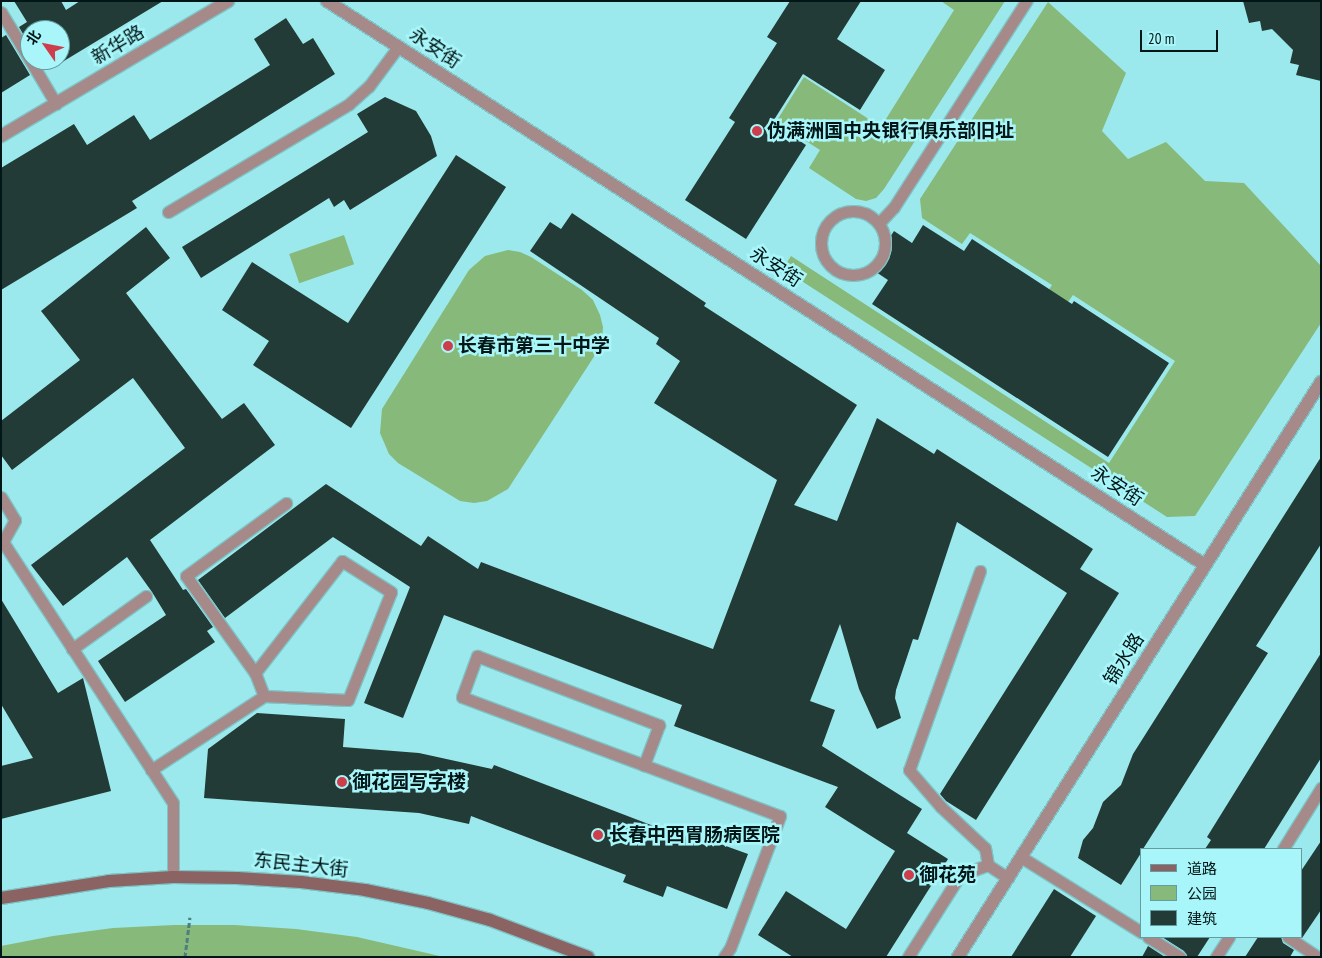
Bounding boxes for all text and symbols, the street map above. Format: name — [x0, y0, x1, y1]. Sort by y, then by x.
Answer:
north arrow — [20, 20, 70, 70]
scale bar — [1142, 20, 1220, 52]
street label: 新华路 — [88, 21, 148, 69]
street label: 永安街 — [405, 23, 465, 73]
text: 北 — [22, 27, 45, 48]
text: 20 m — [1148, 29, 1174, 48]
place label: 伪满洲国中央银行俱乐部旧址 — [767, 120, 1014, 142]
marker: 伪满洲国中央银行俱乐部旧址 — [751, 125, 763, 137]
street label: 永安街 — [746, 242, 806, 292]
place label: 长春市第三十中学 — [458, 335, 610, 357]
marker: 长春市第三十中学 — [442, 340, 454, 352]
street label: 永安街 — [1087, 461, 1147, 511]
street label: 锦水路 — [1099, 629, 1149, 689]
place label: 御花园写字楼 — [352, 771, 466, 793]
marker: 御花园写字楼 — [336, 776, 348, 788]
place label: 长春中西胃肠病医院 — [609, 824, 780, 846]
marker: 长春中西胃肠病医院 — [591, 828, 605, 842]
legend — [1140, 848, 1302, 938]
street label: 东民主大街 — [253, 849, 349, 881]
text: 道路 — [1187, 859, 1217, 878]
place label: 御花苑 — [919, 864, 976, 886]
marker: 御花苑 — [903, 869, 915, 881]
text: 公园 — [1187, 884, 1217, 903]
text: 建筑 — [1187, 909, 1217, 928]

